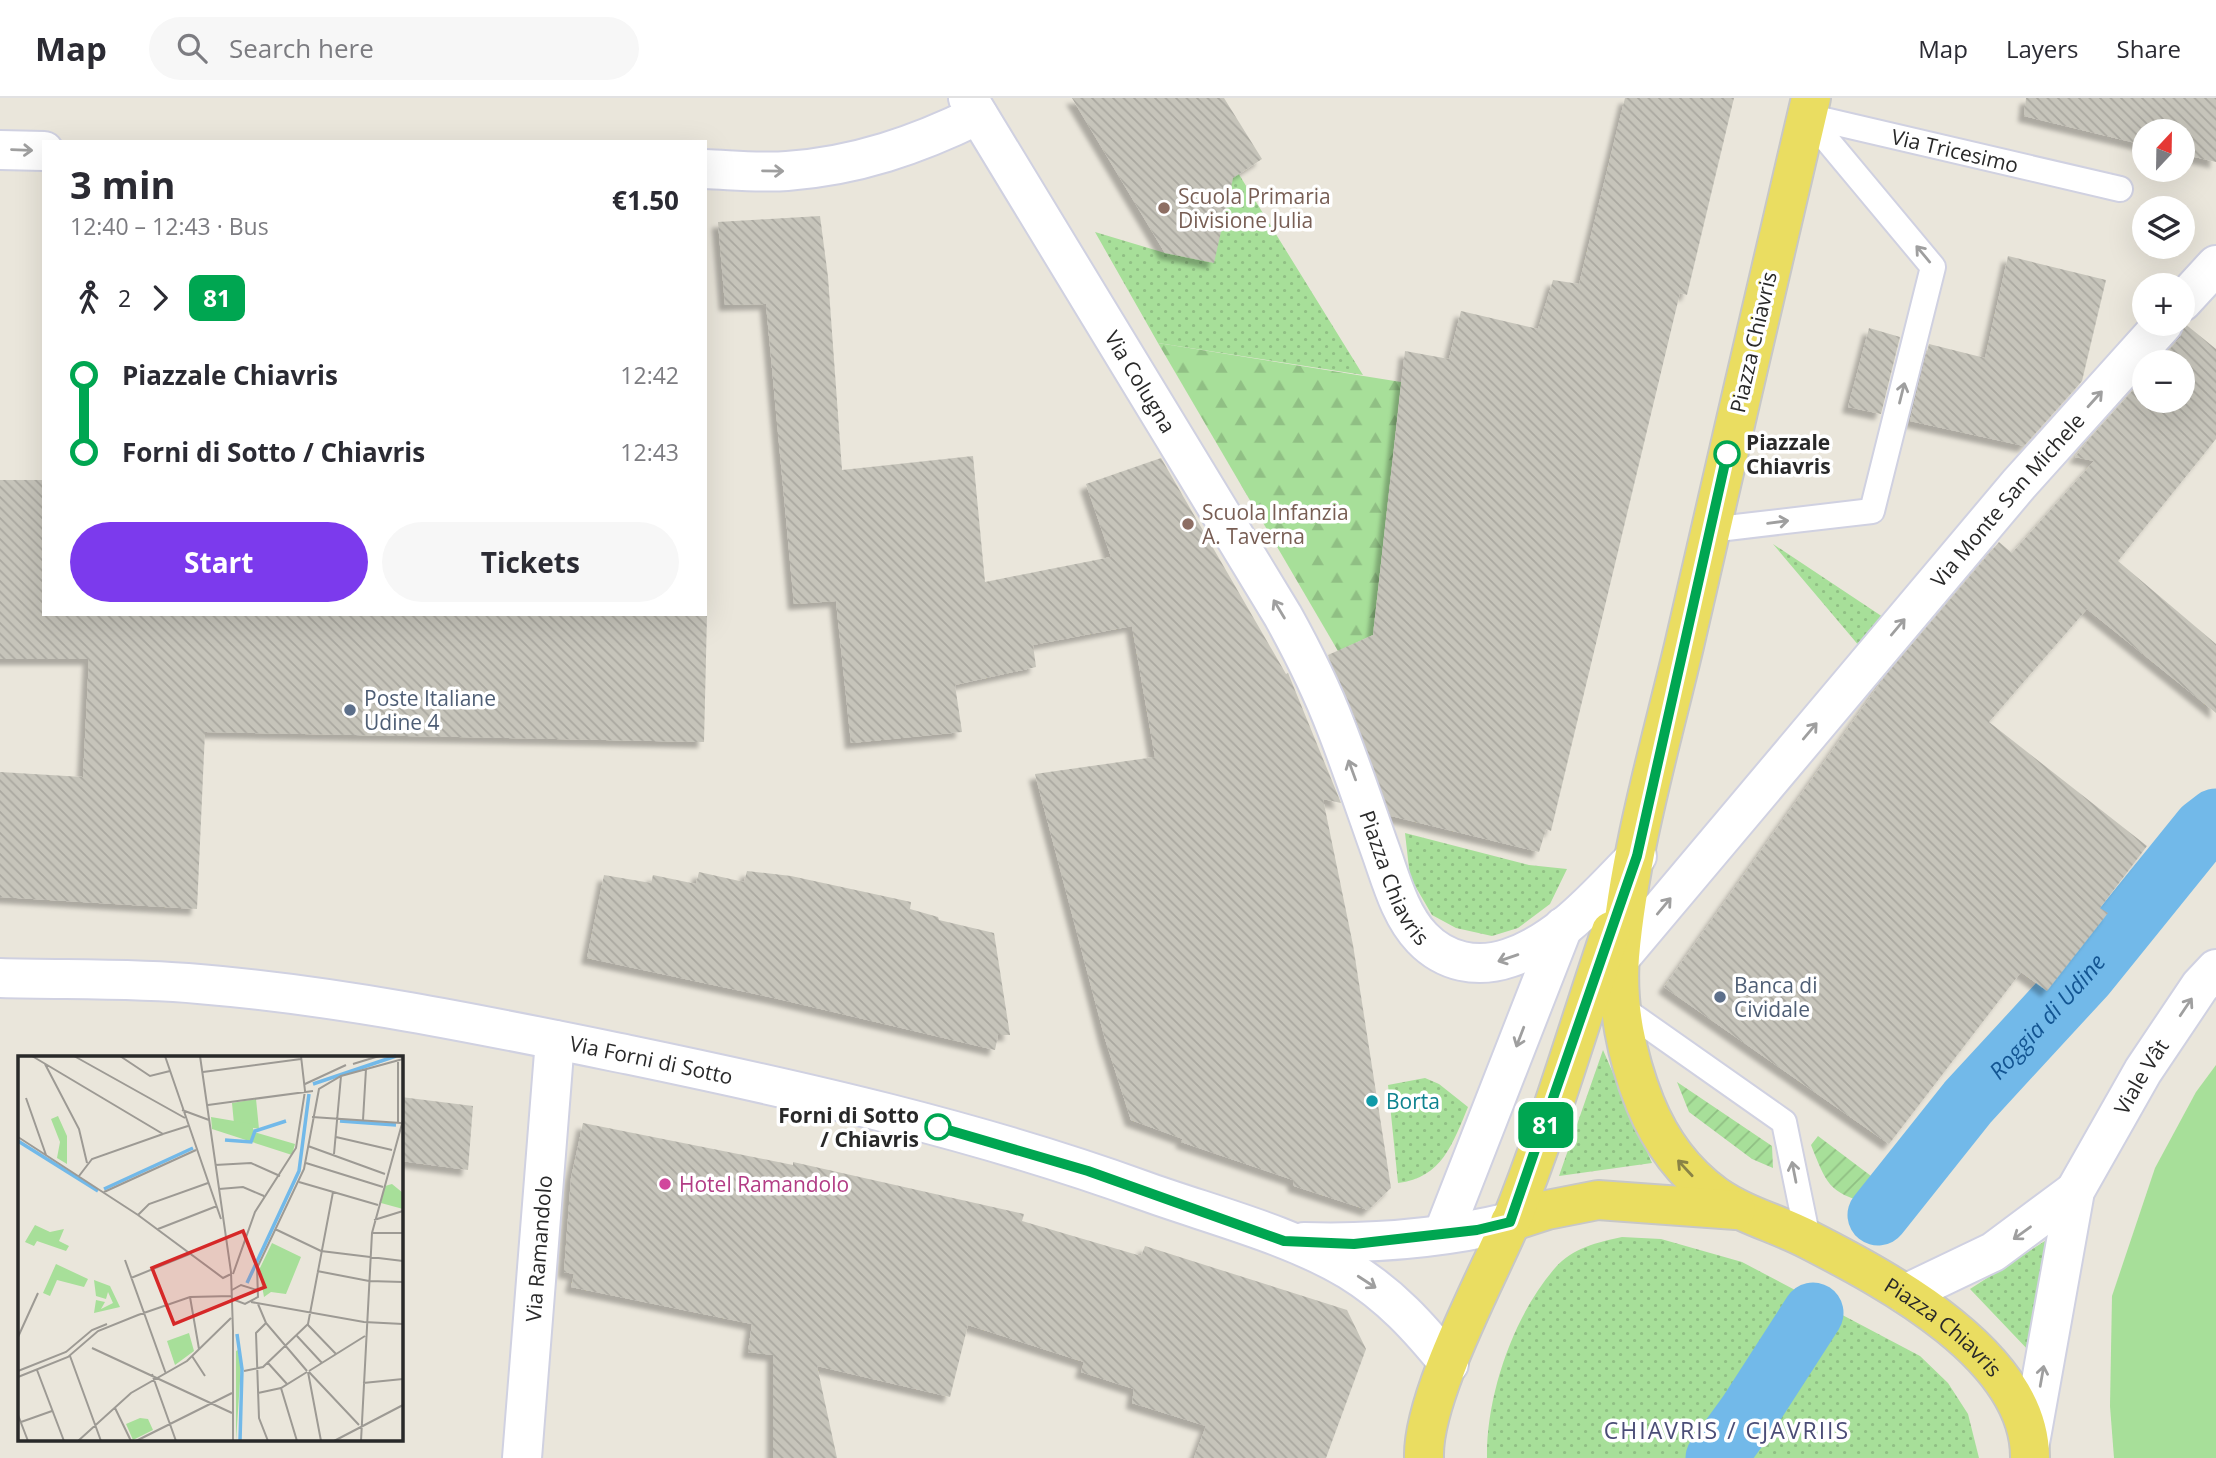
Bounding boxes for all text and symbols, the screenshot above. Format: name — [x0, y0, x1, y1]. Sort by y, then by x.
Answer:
search box — [149, 17, 639, 80]
text: Map — [35, 26, 107, 71]
icon: search — [173, 29, 211, 67]
text: Search here — [229, 30, 374, 66]
text: Map — [1918, 32, 1968, 65]
text: Layers — [2006, 32, 2079, 65]
text: Share — [2117, 32, 2181, 65]
north arrow — [2132, 119, 2194, 182]
map controls — [2132, 119, 2195, 413]
street label: Via Tricesimo — [1889, 122, 2021, 179]
one-way arrow — [10, 144, 33, 157]
text: 3 min — [70, 158, 175, 210]
one-way arrow — [762, 164, 785, 178]
text: €1.50 — [612, 182, 679, 218]
place label: Scuola Primaria Divisione Julia — [1178, 182, 1331, 234]
button: layers — [2132, 196, 2195, 259]
marker: Scuola Primaria Divisione Julia — [1156, 200, 1172, 216]
text: 12:40 – 12:43 · Bus — [70, 210, 269, 242]
one-way arrow — [1915, 246, 1931, 264]
street label: Piazza Chiavris — [1723, 269, 1783, 415]
button: + — [2132, 273, 2195, 336]
icon: walk — [70, 279, 108, 317]
icon: forward — [141, 279, 179, 317]
text: 81 — [203, 281, 231, 314]
text: 2 — [118, 282, 131, 314]
street label: Via Colugna — [1099, 325, 1182, 438]
button: − — [2132, 350, 2195, 413]
text: Piazzale Chiavris — [122, 357, 338, 393]
text: 12:42 — [620, 359, 679, 391]
one-way arrow — [1896, 382, 1909, 405]
one-way arrow — [2087, 391, 2103, 409]
street label: Via Monte San Michele — [1924, 407, 2090, 593]
place label: Piazzale Chiavris — [1746, 428, 1831, 480]
text: Forni di Sotto / Chiavris — [122, 434, 425, 470]
text: 12:43 — [620, 436, 679, 468]
marker: Piazzale Chiavris — [1714, 441, 1740, 467]
place label: Scuola Infanzia A. Taverna — [1202, 498, 1349, 550]
marker: Scuola Infanzia A. Taverna — [1180, 516, 1196, 532]
one-way arrow — [1766, 516, 1789, 529]
button: Start — [70, 522, 368, 602]
button: Tickets — [382, 522, 679, 602]
one-way arrow — [1271, 599, 1285, 619]
one-way arrow — [1890, 618, 1906, 636]
place label: Poste Italiane Udine 4 — [364, 684, 496, 736]
marker: Poste Italiane Udine 4 — [342, 702, 358, 718]
one-way arrow — [1802, 723, 1818, 741]
one-way arrow — [1345, 760, 1357, 782]
street label: Piazza Chiavris — [1353, 807, 1435, 951]
one-way arrow — [1656, 897, 1672, 915]
water label: Roggia di Udine — [1981, 947, 2112, 1086]
one-way arrow — [1497, 953, 1519, 965]
place label: Banca di Cividale — [1734, 971, 1817, 1023]
marker: Banca di Cividale — [1712, 989, 1728, 1005]
one-way arrow — [2180, 997, 2194, 1017]
one-way arrow — [1513, 1025, 1526, 1047]
street label: Via Forni di Sotto — [567, 1029, 736, 1091]
street label: Viale Vât — [2107, 1033, 2175, 1119]
inset map — [18, 1056, 402, 1440]
place label: Borta — [1386, 1087, 1440, 1115]
marker: Borta — [1364, 1093, 1380, 1109]
place label: Forni di Sotto / Chiavris — [778, 1101, 919, 1153]
line badge: 81 — [1514, 1102, 1578, 1148]
text: 81 — [1532, 1108, 1560, 1141]
marker: Forni di Sotto / Chiavris — [925, 1114, 951, 1140]
one-way arrow — [1677, 1160, 1694, 1177]
one-way arrow — [1787, 1161, 1801, 1184]
place label: Hotel Ramandolo — [679, 1170, 849, 1198]
street label: Via Ramandolo — [519, 1174, 558, 1323]
marker: Hotel Ramandolo — [657, 1176, 673, 1192]
one-way arrow — [2012, 1225, 2031, 1240]
street label: Piazza Chiavris — [1879, 1271, 2008, 1382]
one-way arrow — [1357, 1275, 1376, 1290]
one-way arrow — [2036, 1365, 2049, 1388]
district label: CHIAVRIS / CJAVRIIS — [1604, 1414, 1850, 1446]

